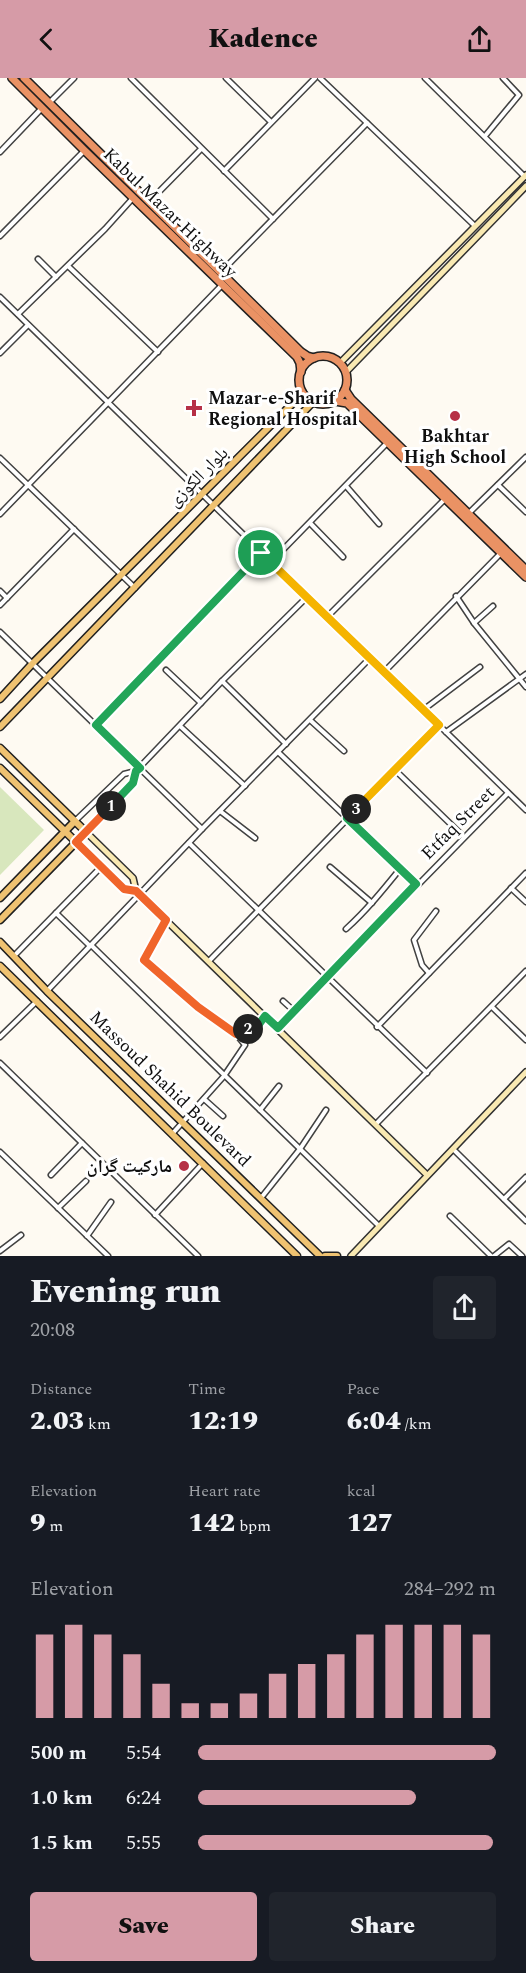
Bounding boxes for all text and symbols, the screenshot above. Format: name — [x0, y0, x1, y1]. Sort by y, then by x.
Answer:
text: Kadence — [208, 18, 318, 60]
icon: back — [30, 23, 63, 56]
icon: share — [463, 23, 496, 56]
street label: Kabul Mazar Highway — [97, 142, 244, 285]
place label: Mazar-e-Sharif Regional Hospital — [208, 385, 358, 433]
marker: Mazar-e-Sharif Regional Hospital — [185, 399, 203, 417]
marker: Bakhtar High School — [448, 409, 462, 423]
place label: Bakhtar High School — [404, 423, 506, 471]
street label: بلوار الکوزی — [161, 440, 235, 514]
pin — [235, 527, 286, 578]
icon: arrive — [244, 536, 277, 569]
street label: Etfaq Street — [415, 780, 501, 866]
pin: 1 — [96, 791, 126, 821]
text: 1 — [107, 794, 115, 818]
pin: 3 — [341, 794, 371, 824]
text: 3 — [352, 797, 360, 821]
street label: Massoud Shahid Boulevard — [83, 1004, 257, 1174]
pin: 2 — [233, 1014, 263, 1044]
text: 2 — [244, 1017, 252, 1041]
place label: مارکیت گران — [87, 1153, 172, 1180]
marker: مارکیت گران — [177, 1159, 191, 1173]
text: Evening run — [30, 1267, 221, 1317]
button: share — [433, 1276, 496, 1339]
text: 20:08 — [30, 1315, 75, 1345]
text: Distance — [30, 1377, 92, 1401]
text: Time — [188, 1377, 226, 1401]
text: Pace — [347, 1377, 380, 1401]
text: 2.03 — [30, 1401, 84, 1441]
text: 12:19 — [188, 1401, 258, 1441]
text: 6:04 — [347, 1401, 401, 1441]
text: km — [84, 1412, 111, 1436]
text: /km — [401, 1412, 431, 1436]
text: Elevation — [30, 1479, 97, 1503]
text: Heart rate — [188, 1479, 261, 1503]
text: kcal — [347, 1479, 375, 1503]
text: 9 — [30, 1503, 46, 1543]
text: 142 — [188, 1503, 235, 1543]
text: 127 — [347, 1503, 393, 1543]
text: m — [46, 1514, 63, 1538]
text: bpm — [235, 1514, 271, 1538]
text: Elevation — [30, 1574, 114, 1604]
text: 284–292 m — [404, 1574, 496, 1604]
text: 500 m — [30, 1738, 87, 1768]
text: 5:54 — [126, 1738, 161, 1768]
text: 1.0 km — [30, 1783, 93, 1813]
text: 6:24 — [126, 1783, 161, 1813]
text: 1.5 km — [30, 1828, 93, 1858]
text: 5:55 — [126, 1828, 161, 1858]
button: Save — [30, 1892, 257, 1961]
button: Share — [269, 1892, 496, 1961]

